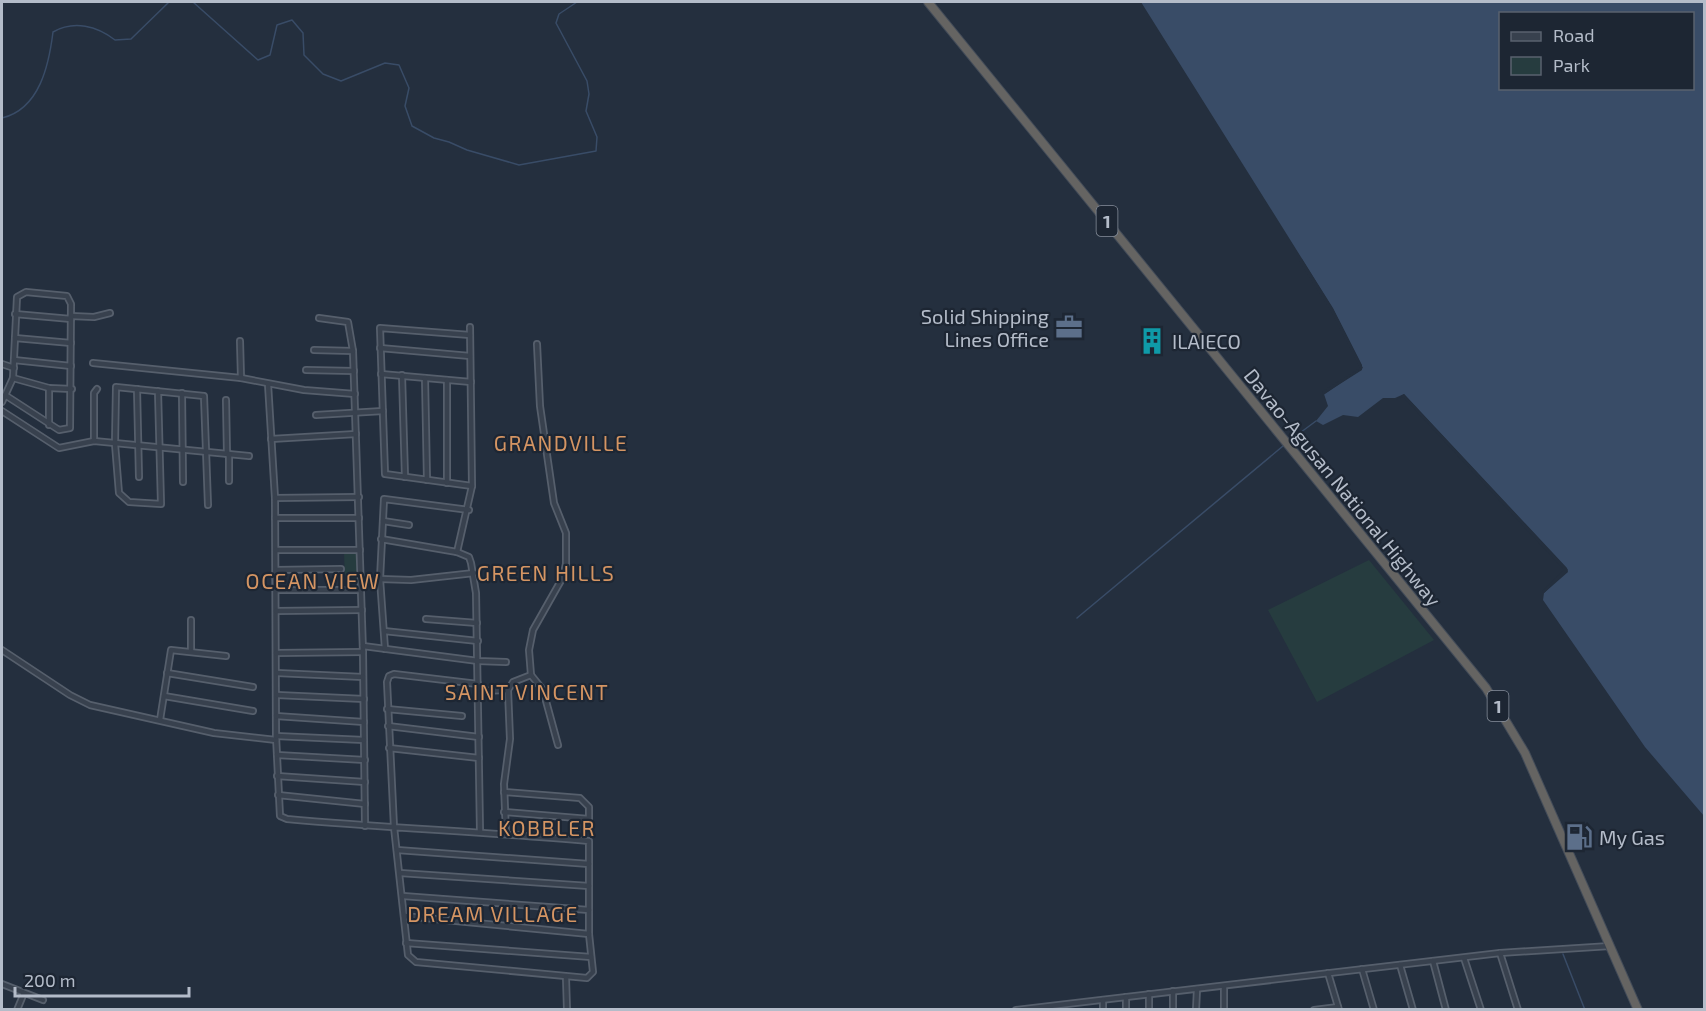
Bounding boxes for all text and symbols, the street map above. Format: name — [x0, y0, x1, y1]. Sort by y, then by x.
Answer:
legend — [1499, 12, 1694, 90]
text: Road — [1553, 24, 1594, 46]
text: Park — [1553, 54, 1590, 76]
road number: 1 — [1096, 206, 1118, 236]
place label: Solid Shipping Lines Office — [921, 304, 1049, 351]
office icon: Solid Shipping Lines Office — [1054, 312, 1084, 342]
building icon: ILAIECO — [1137, 326, 1167, 356]
place label: ILAIECO — [1172, 329, 1241, 353]
street label: Davao-Agusan National Highway — [1240, 363, 1447, 611]
district label: GRANDVILLE — [494, 430, 628, 455]
district label: GREEN HILLS — [477, 560, 615, 585]
district label: OCEAN VIEW — [246, 568, 380, 593]
district label: SAINT VINCENT — [445, 679, 609, 704]
road number: 1 — [1488, 691, 1508, 721]
district label: KOBBLER — [498, 815, 596, 840]
fuel station icon: My Gas — [1564, 822, 1594, 852]
place label: My Gas — [1599, 825, 1665, 849]
district label: DREAM VILLAGE — [407, 901, 579, 926]
scale bar — [15, 960, 189, 998]
text: 200 m — [24, 969, 76, 991]

